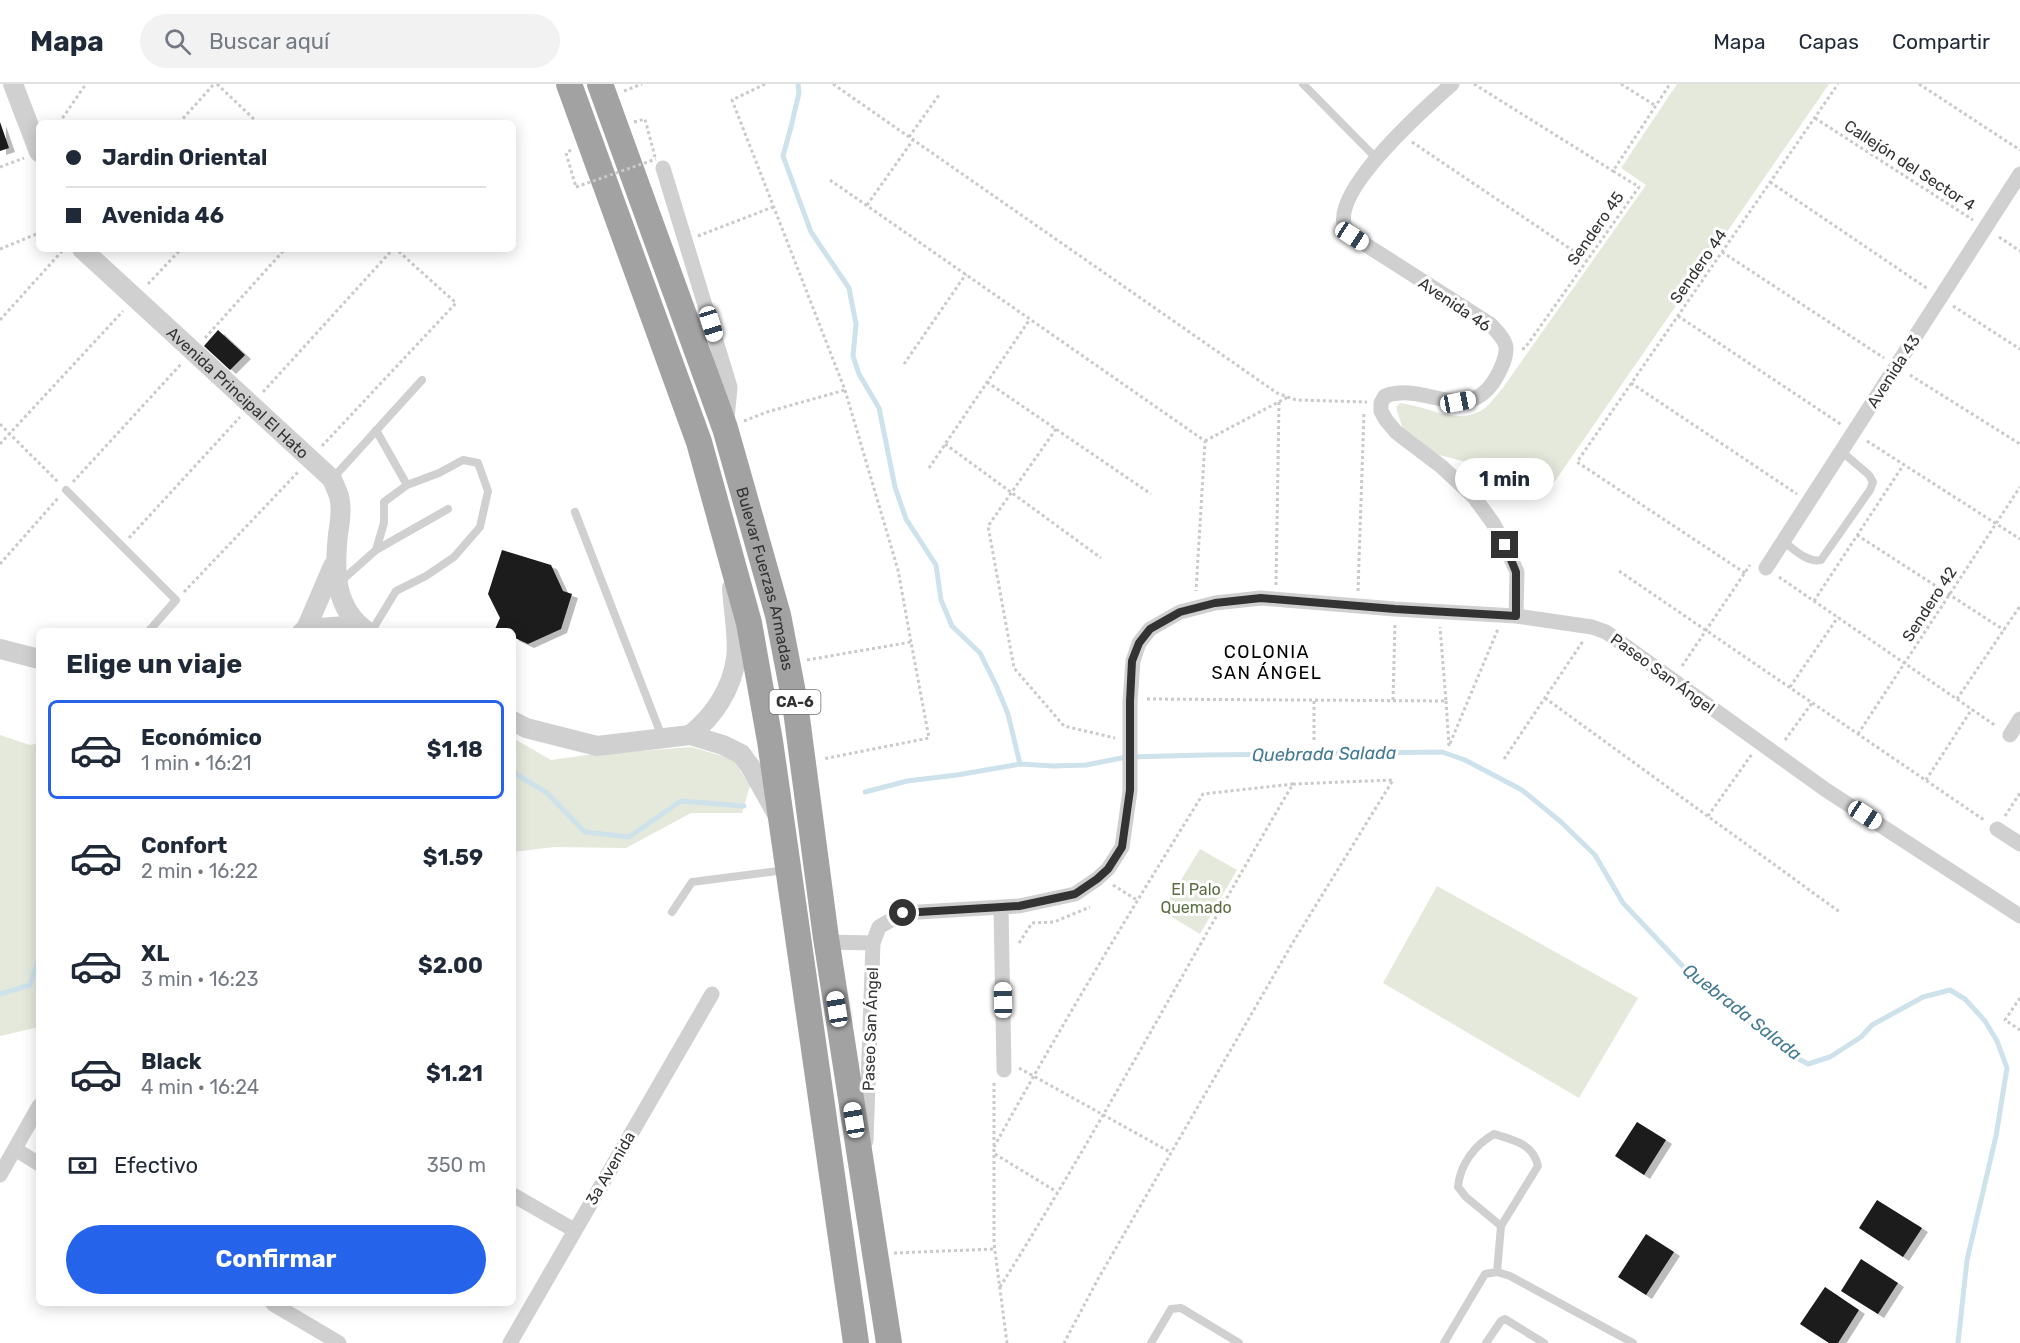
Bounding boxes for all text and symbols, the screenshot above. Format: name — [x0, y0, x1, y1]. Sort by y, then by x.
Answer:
search box — [140, 14, 560, 68]
text: Mapa — [30, 25, 104, 58]
icon: search — [161, 25, 194, 58]
text: Buscar aquí — [209, 28, 329, 55]
text: Mapa — [1713, 29, 1766, 54]
text: Capas — [1799, 29, 1859, 54]
text: Compartir — [1892, 29, 1990, 54]
street label: Callejón del Sector 4 — [1841, 116, 1979, 215]
text: Jardin Oriental — [102, 144, 267, 171]
street label: Sendero 45 — [1563, 188, 1628, 269]
text: Avenida 46 — [102, 202, 224, 229]
car — [1332, 219, 1372, 253]
street label: Sendero 44 — [1666, 226, 1731, 307]
street label: Avenida 46 — [1415, 273, 1495, 336]
car — [697, 304, 725, 344]
street label: Avenida Principal El Hato — [163, 323, 312, 463]
street label: Avenida 43 — [1863, 331, 1924, 411]
car — [1439, 390, 1477, 414]
callout: 1 min — [1456, 458, 1555, 500]
text: 1 min — [1479, 467, 1530, 491]
street label: Bulevar Fuerzas Armadas — [732, 485, 797, 672]
route end — [1491, 531, 1518, 558]
street label: Sendero 42 — [1898, 563, 1961, 645]
street label: Paseo San Ángel — [1607, 629, 1718, 718]
district label: COLONIA SAN ÁNGEL — [1212, 641, 1322, 684]
text: Elige un viaje — [66, 648, 242, 680]
road number: CA-6 — [770, 690, 820, 714]
icon: car — [69, 723, 123, 777]
text: Económico — [141, 724, 262, 751]
text: $1.18 — [427, 736, 483, 763]
water label: Quebrada Salada — [1251, 742, 1397, 766]
text: 1 min · 16:21 — [141, 751, 252, 775]
car — [1845, 798, 1885, 832]
icon: car — [69, 831, 123, 885]
text: Confort — [141, 832, 227, 859]
text: $1.59 — [423, 844, 483, 871]
text: 2 min · 16:22 — [141, 859, 258, 883]
park label: El Palo Quemado — [1160, 880, 1232, 917]
route start — [889, 899, 916, 926]
icon: car — [69, 939, 123, 993]
text: XL — [141, 940, 169, 967]
text: $2.00 — [418, 952, 483, 979]
water label: Quebrada Salada — [1678, 959, 1806, 1066]
text: 3 min · 16:23 — [141, 967, 259, 991]
street label: Paseo San Ángel — [859, 967, 882, 1091]
car — [994, 982, 1012, 1018]
car — [825, 990, 849, 1028]
icon: car — [69, 1047, 123, 1101]
text: Black — [141, 1048, 202, 1075]
text: $1.21 — [426, 1060, 483, 1087]
text: 4 min · 16:24 — [141, 1075, 259, 1099]
car — [842, 1101, 866, 1139]
street label: 3a Avenida — [582, 1128, 639, 1208]
icon: cash — [66, 1149, 99, 1182]
text: Efectivo — [114, 1152, 198, 1179]
text: 350 m — [427, 1153, 486, 1177]
button: Confirmar — [66, 1225, 486, 1294]

